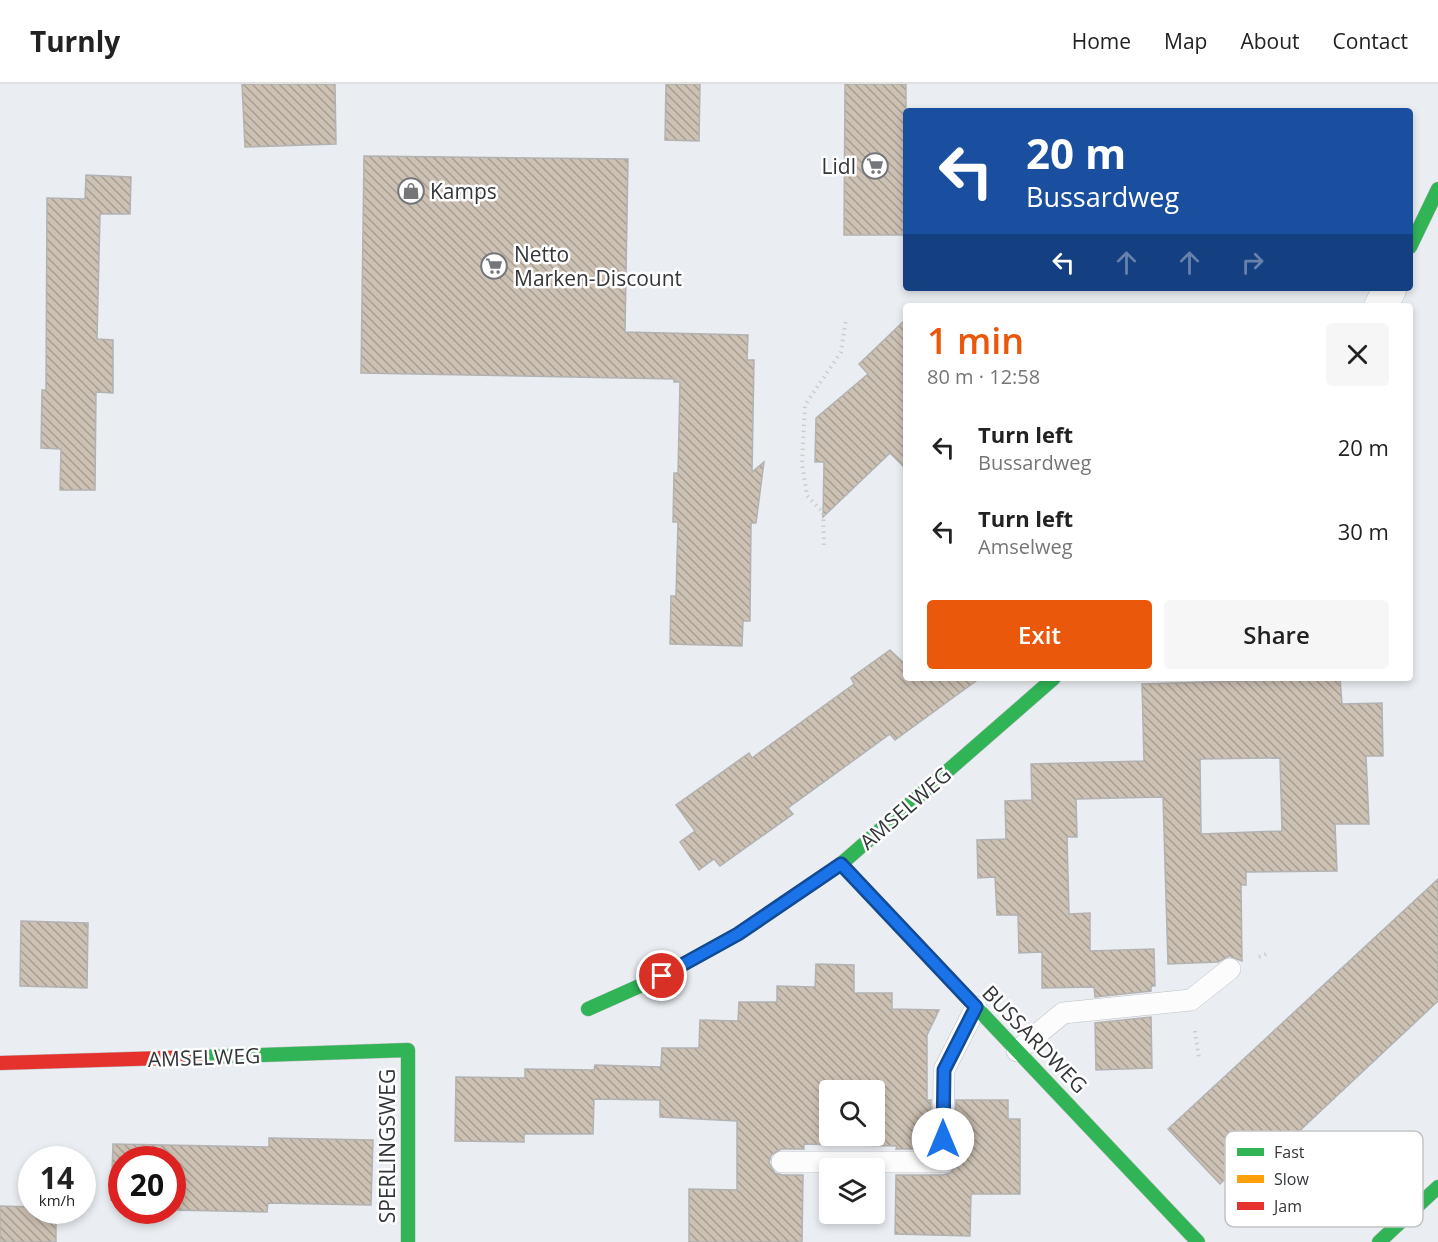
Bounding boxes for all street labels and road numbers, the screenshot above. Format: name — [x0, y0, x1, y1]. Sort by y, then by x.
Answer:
street label: AMSELWEG — [853, 760, 957, 856]
street label: BUSSARDWEG — [976, 979, 1094, 1099]
street label: AMSELWEG — [147, 1041, 261, 1073]
street label: SPERLINGSWEG — [373, 1069, 401, 1223]

